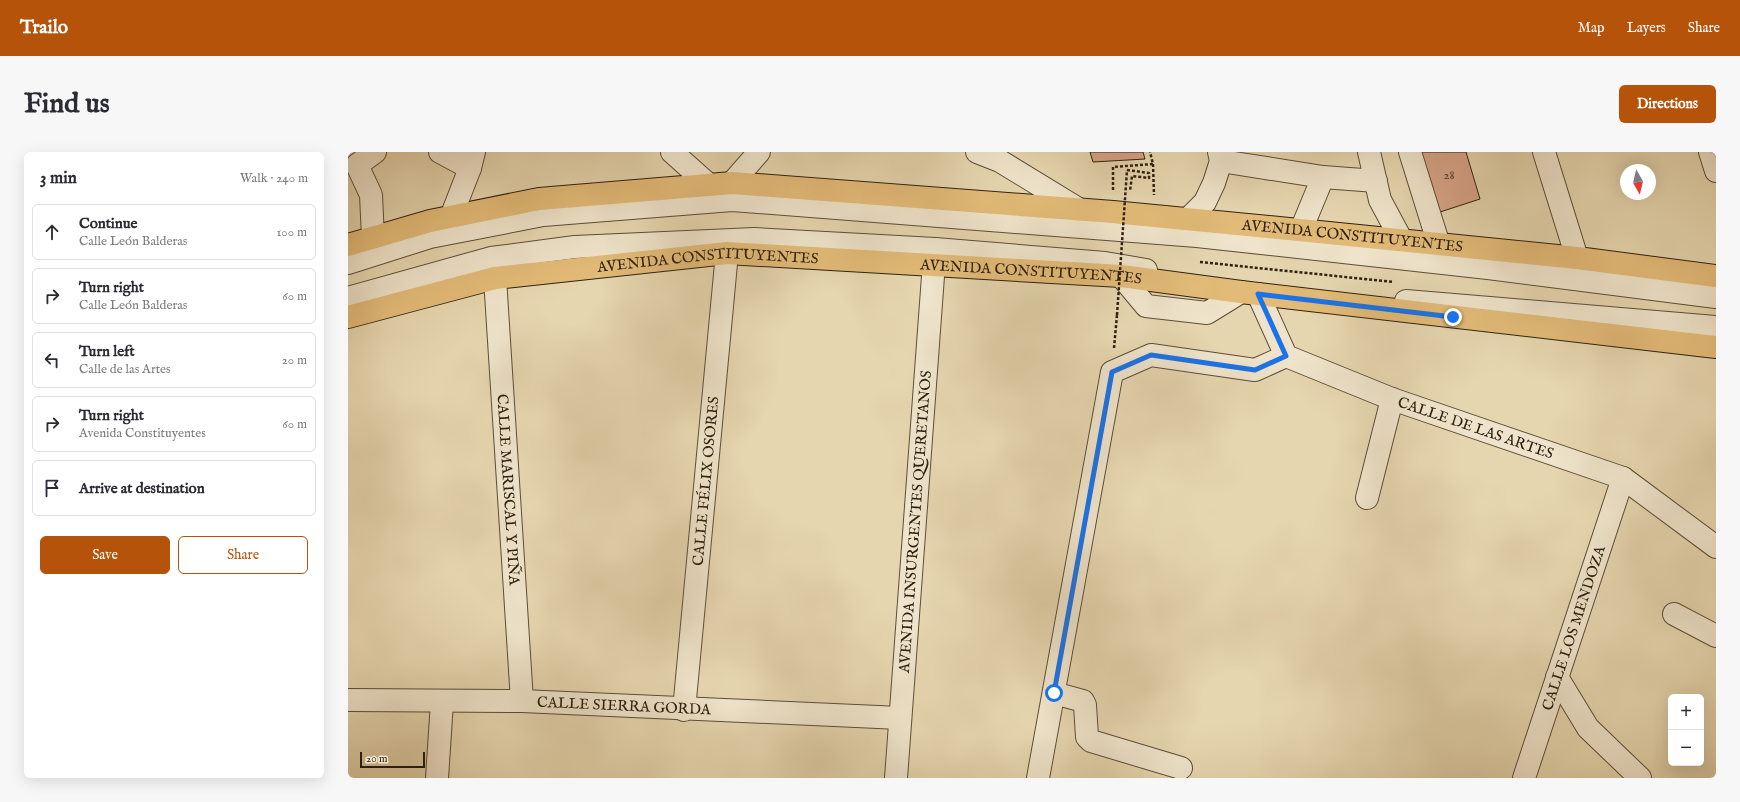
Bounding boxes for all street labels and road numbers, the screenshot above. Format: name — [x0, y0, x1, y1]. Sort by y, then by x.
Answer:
street label: AVENIDA CONSTITUYENTES — [1240, 215, 1464, 256]
street label: AVENIDA CONSTITUYENTES — [595, 243, 819, 277]
street label: AVENIDA CONSTITUYENTES — [919, 255, 1143, 288]
street label: AVENIDA INSURGENTES QUERETANOS — [894, 370, 936, 675]
street label: CALLE DE LAS ARTES — [1395, 392, 1556, 463]
street label: CALLE MARISCAL Y PIÑA — [493, 393, 524, 587]
street label: CALLE FÉLIX OSORES — [688, 395, 723, 567]
street label: CALLE LOS MENDOZA — [1537, 542, 1610, 713]
street label: CALLE SIERRA GORDA — [537, 692, 712, 719]

